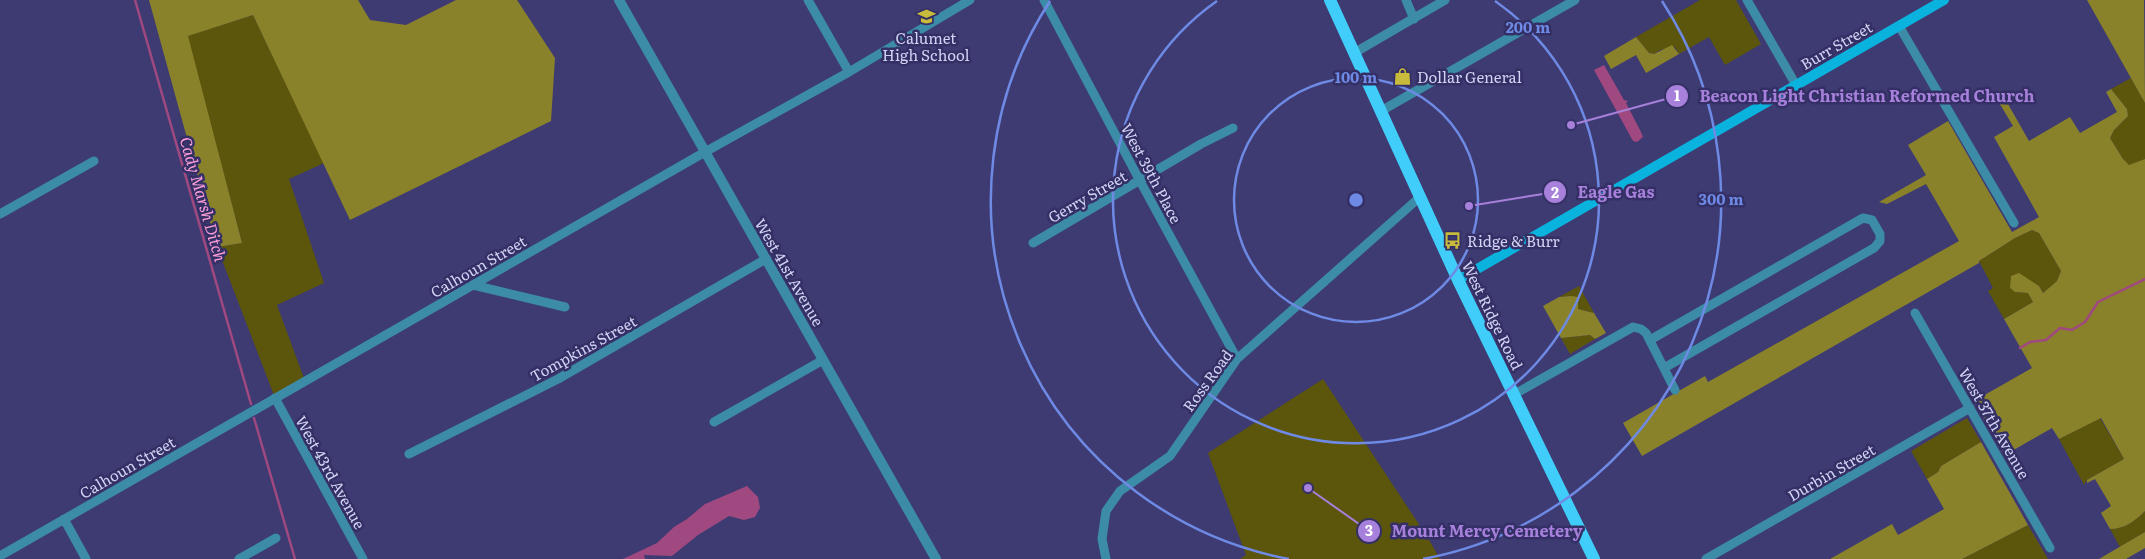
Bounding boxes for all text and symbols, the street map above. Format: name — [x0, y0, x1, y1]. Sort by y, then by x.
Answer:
school or university icon: Calumet High School — [916, 6, 936, 26]
text: 200 m — [1506, 15, 1550, 38]
street label: Burr Street — [1796, 15, 1876, 75]
place label: Calumet High School — [882, 26, 970, 66]
text: 100 m — [1335, 65, 1377, 88]
place label: Dollar General — [1417, 65, 1522, 88]
shop icon: Dollar General — [1393, 66, 1413, 86]
callout: Beacon Light Christian Reformed Church — [1664, 81, 2044, 112]
text: 1 — [1674, 83, 1680, 106]
text: Beacon Light Christian Reformed Church — [1700, 83, 2034, 107]
street label: West 39th Place — [1116, 119, 1188, 227]
water label: Cady Marsh Ditch — [175, 134, 233, 265]
street label: Gerry Street — [1043, 164, 1131, 228]
callout: Eagle Gas — [1543, 177, 1664, 208]
text: Eagle Gas — [1578, 179, 1654, 203]
text: 2 — [1551, 180, 1559, 203]
text: 300 m — [1699, 187, 1743, 210]
centre of rings — [1347, 191, 1365, 209]
street label: West 41st Avenue — [750, 214, 830, 330]
street label: Calhoun Street — [426, 229, 530, 303]
place label: Ridge & Burr — [1467, 229, 1560, 252]
bus stop icon: Ridge & Burr — [1443, 230, 1463, 250]
street label: West Ridge Road — [1457, 257, 1529, 373]
street label: Tompkins Street — [526, 309, 640, 387]
street label: Ross Road — [1177, 344, 1237, 416]
street label: West 37th Avenue — [1954, 363, 2036, 483]
street label: West 43rd Avenue — [290, 411, 372, 533]
street label: Calhoun Street — [75, 430, 179, 504]
street label: Durbin Street — [1783, 438, 1879, 506]
callout: Mount Mercy Cemetery — [1356, 515, 1592, 546]
text: 3 — [1365, 518, 1373, 541]
text: Mount Mercy Cemetery — [1392, 518, 1583, 542]

